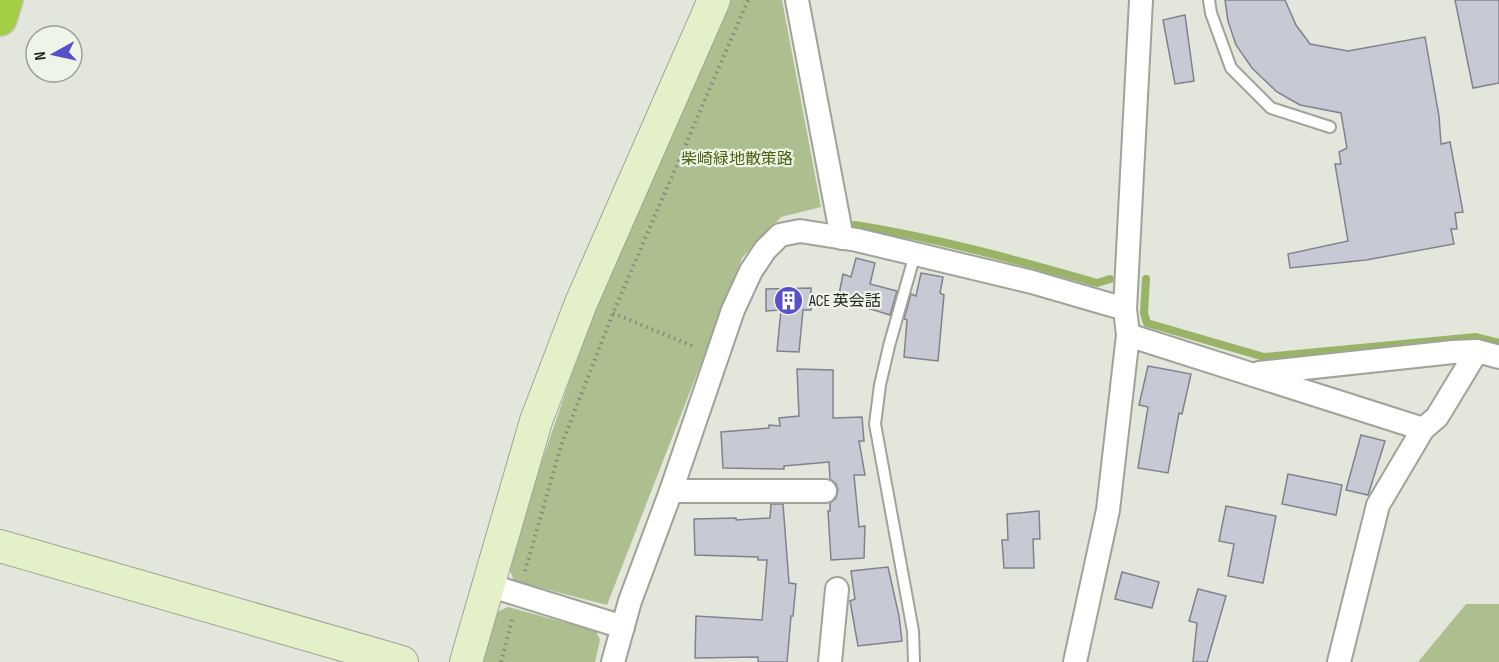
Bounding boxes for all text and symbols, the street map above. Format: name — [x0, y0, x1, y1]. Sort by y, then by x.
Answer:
north arrow — [24, 24, 84, 84]
text: N — [31, 50, 51, 61]
park label: 柴崎緑地散策路 — [681, 150, 793, 169]
building icon: ACE 英会話 — [772, 284, 804, 316]
place label: ACE 英会話 — [808, 292, 881, 311]

